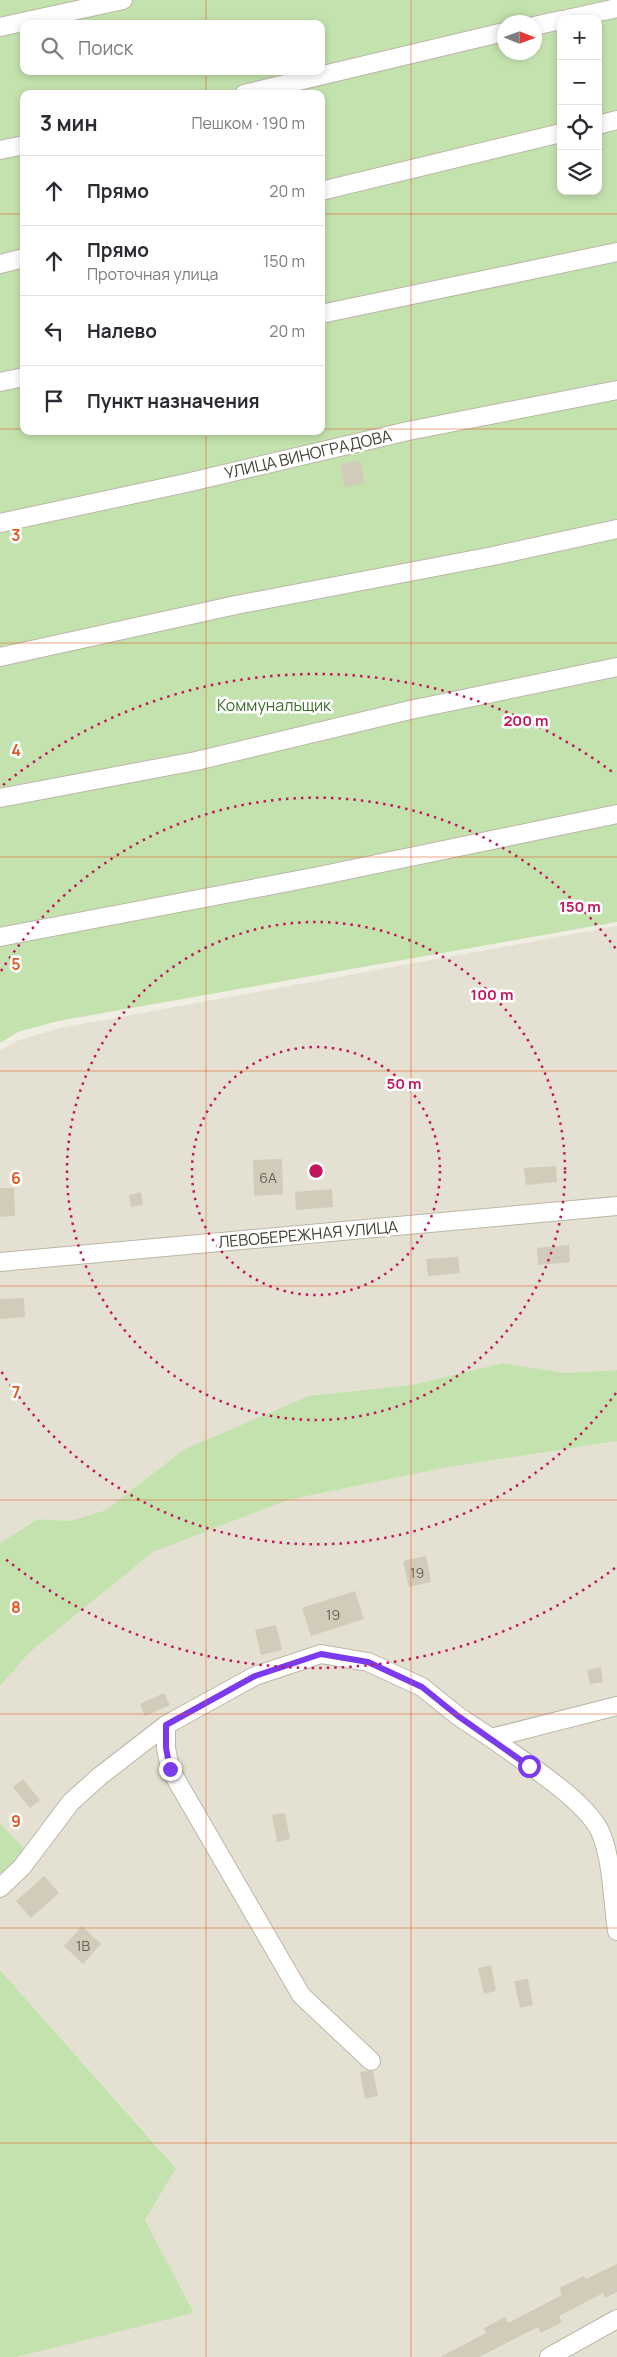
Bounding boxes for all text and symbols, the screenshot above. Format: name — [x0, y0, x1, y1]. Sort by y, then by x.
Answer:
north arrow — [497, 15, 542, 60]
map controls — [557, 15, 602, 195]
button: + — [557, 15, 602, 60]
search box — [20, 20, 325, 75]
icon: search — [38, 34, 66, 62]
text: Поиск — [78, 35, 133, 61]
button: − — [557, 60, 602, 105]
button: locate — [557, 105, 602, 150]
text: 3 мин — [40, 109, 97, 137]
text: Пешком · 190 m — [191, 112, 305, 134]
button: layers — [557, 150, 602, 195]
icon: ahead — [40, 177, 68, 205]
text: Прямо — [87, 178, 149, 204]
text: 20 m — [269, 180, 305, 202]
text: Прямо — [87, 237, 149, 263]
icon: ahead — [40, 247, 68, 275]
text: 150 m — [263, 250, 305, 272]
text: Проточная улица — [87, 263, 218, 285]
icon: left — [40, 317, 68, 345]
text: Налево — [87, 318, 157, 344]
text: 20 m — [269, 320, 305, 342]
icon: arrive — [40, 387, 68, 415]
text: Пункт назначения — [87, 388, 260, 414]
street label: УЛИЦА ВИНОГРАДОВА — [222, 424, 394, 484]
text: 3 — [11, 524, 21, 546]
park label: Коммунальщик — [217, 694, 332, 716]
text: 200 m — [503, 710, 549, 731]
text: 4 — [11, 739, 21, 761]
text: 150 m — [559, 896, 601, 917]
text: 5 — [11, 953, 21, 975]
text: 100 m — [471, 984, 513, 1005]
text: 50 m — [386, 1073, 422, 1094]
centre of rings — [307, 1162, 325, 1180]
text: 6 — [11, 1167, 21, 1189]
house number: 6А — [259, 1168, 277, 1187]
street label: ЛЕВОБЕРЕЖНАЯ УЛИЦА — [217, 1215, 399, 1253]
text: 7 — [12, 1381, 20, 1403]
house number: 19 — [410, 1563, 424, 1582]
text: 8 — [11, 1596, 21, 1618]
house number: 19 — [326, 1605, 340, 1624]
route start — [518, 1755, 541, 1778]
route end — [159, 1758, 182, 1781]
text: 9 — [11, 1810, 21, 1832]
house number: 1В — [76, 1936, 90, 1955]

